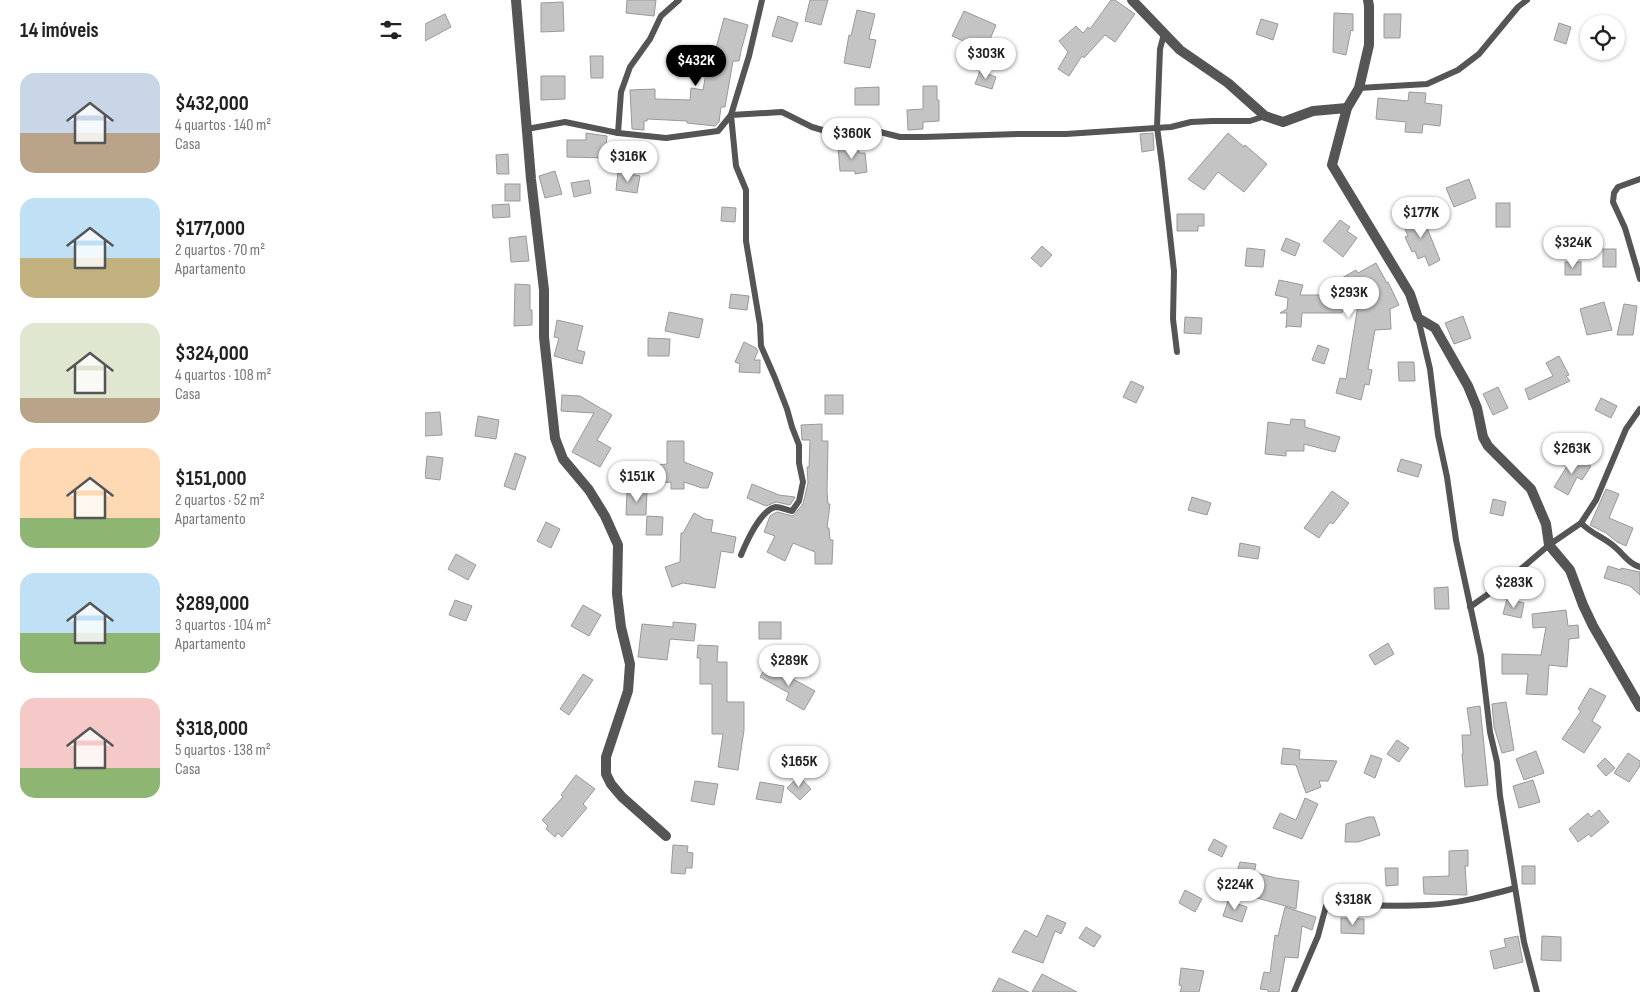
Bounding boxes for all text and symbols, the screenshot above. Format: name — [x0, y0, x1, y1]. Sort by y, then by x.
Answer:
map controls — [1580, 15, 1625, 60]
button: locate — [1580, 15, 1625, 60]
icon: filters — [377, 16, 405, 44]
text: 14 imóveis — [20, 18, 99, 43]
pin: $303K — [951, 38, 1021, 80]
pin: $432K — [661, 44, 731, 87]
text: $303K — [967, 44, 1005, 63]
text: $432K — [677, 51, 715, 70]
text: $432,000 — [175, 91, 249, 116]
icon: home — [60, 93, 120, 153]
text: 4 quartos · 140 m² — [175, 116, 271, 135]
pin: $360K — [817, 118, 887, 160]
text: $360K — [833, 124, 871, 143]
text: Casa — [175, 135, 201, 154]
pin: $316K — [593, 140, 663, 183]
text: $316K — [609, 147, 647, 166]
pin: $177K — [1386, 196, 1456, 239]
text: $177K — [1403, 203, 1439, 222]
text: $177,000 — [175, 216, 245, 241]
icon: home — [60, 218, 120, 278]
pin: $324K — [1538, 226, 1608, 269]
text: $324K — [1554, 233, 1592, 252]
text: 2 quartos · 70 m² — [175, 241, 265, 260]
text: Apartamento — [175, 260, 246, 279]
pin: $293K — [1314, 276, 1384, 319]
text: $293K — [1330, 283, 1368, 302]
text: $324,000 — [175, 341, 249, 366]
icon: home — [60, 343, 120, 403]
text: 4 quartos · 108 m² — [175, 366, 271, 385]
text: Casa — [175, 385, 201, 404]
pin: $263K — [1537, 432, 1607, 475]
text: $263K — [1553, 439, 1591, 458]
pin: $151K — [602, 460, 672, 503]
text: $151,000 — [175, 466, 247, 491]
text: $151K — [619, 467, 655, 486]
icon: home — [60, 468, 120, 528]
text: 2 quartos · 52 m² — [175, 491, 265, 510]
text: Apartamento — [175, 510, 246, 529]
pin: $283K — [1479, 566, 1549, 609]
text: $283K — [1495, 573, 1533, 592]
text: $289,000 — [175, 591, 249, 616]
icon: home — [60, 593, 120, 653]
text: 3 quartos · 104 m² — [175, 616, 271, 635]
text: Apartamento — [175, 635, 246, 654]
pin: $289K — [754, 644, 824, 687]
text: $289K — [770, 651, 808, 670]
text: $318,000 — [175, 716, 248, 741]
icon: home — [60, 718, 120, 778]
text: 5 quartos · 138 m² — [175, 741, 271, 760]
pin: $165K — [764, 746, 834, 788]
text: $165K — [781, 752, 817, 771]
text: Casa — [175, 760, 201, 779]
pin: $224K — [1200, 868, 1270, 911]
text: $224K — [1216, 875, 1254, 894]
pin: $318K — [1318, 884, 1388, 926]
text: $318K — [1334, 890, 1372, 909]

